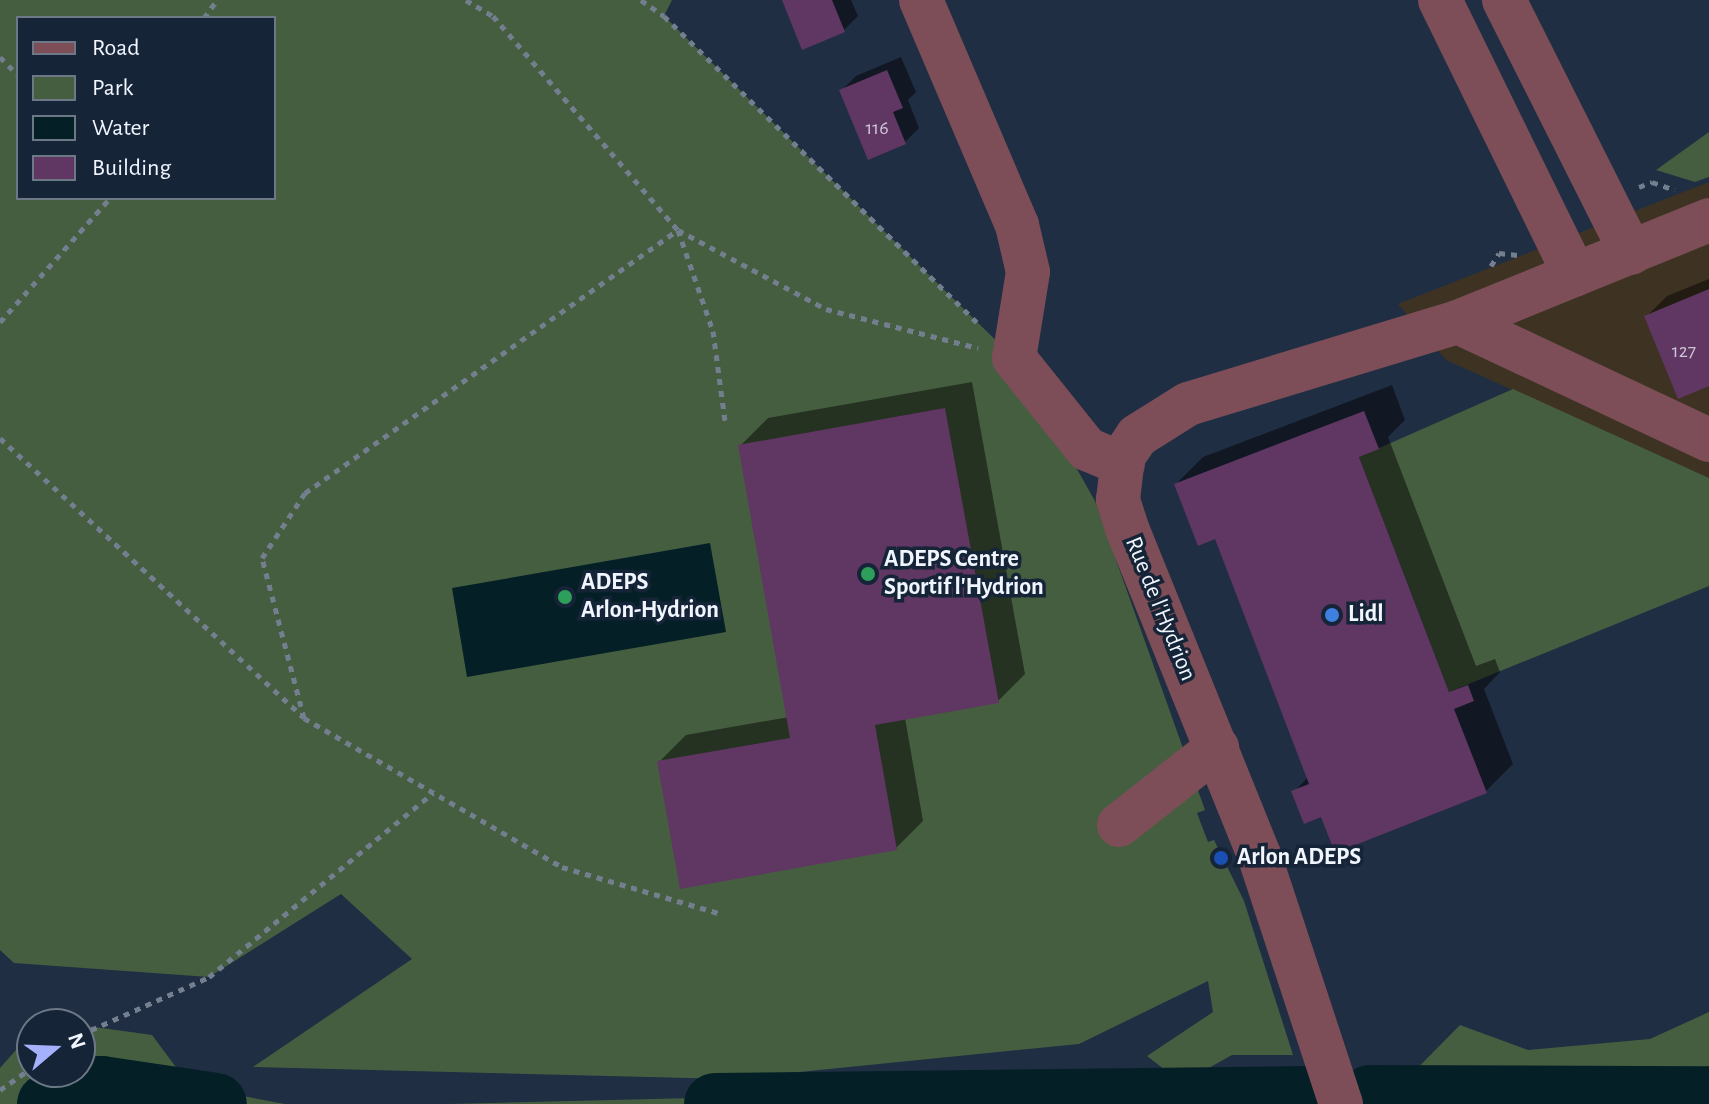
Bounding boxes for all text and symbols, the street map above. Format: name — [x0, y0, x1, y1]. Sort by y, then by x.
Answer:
legend — [16, 16, 276, 200]
text: Road — [92, 36, 140, 60]
text: Park — [92, 76, 133, 100]
text: Water — [92, 116, 149, 140]
house number: 116 — [865, 116, 889, 140]
text: Building — [92, 156, 171, 180]
house number: 127 — [1672, 339, 1696, 363]
street label: Rue de l'Hydrion — [1118, 533, 1202, 685]
place label: ADEPS Centre Sportif l'Hydrion — [884, 546, 1044, 602]
marker: ADEPS Centre Sportif l'Hydrion — [859, 565, 877, 583]
place label: ADEPS Arlon-Hydrion — [581, 569, 719, 625]
marker: ADEPS Arlon-Hydrion — [556, 588, 574, 606]
place label: Lidl — [1348, 601, 1384, 629]
marker: Lidl — [1323, 606, 1341, 624]
place label: Arlon ADEPS — [1237, 844, 1361, 872]
marker: Arlon ADEPS — [1212, 849, 1230, 867]
north arrow — [16, 1008, 96, 1088]
text: N — [64, 1030, 90, 1052]

